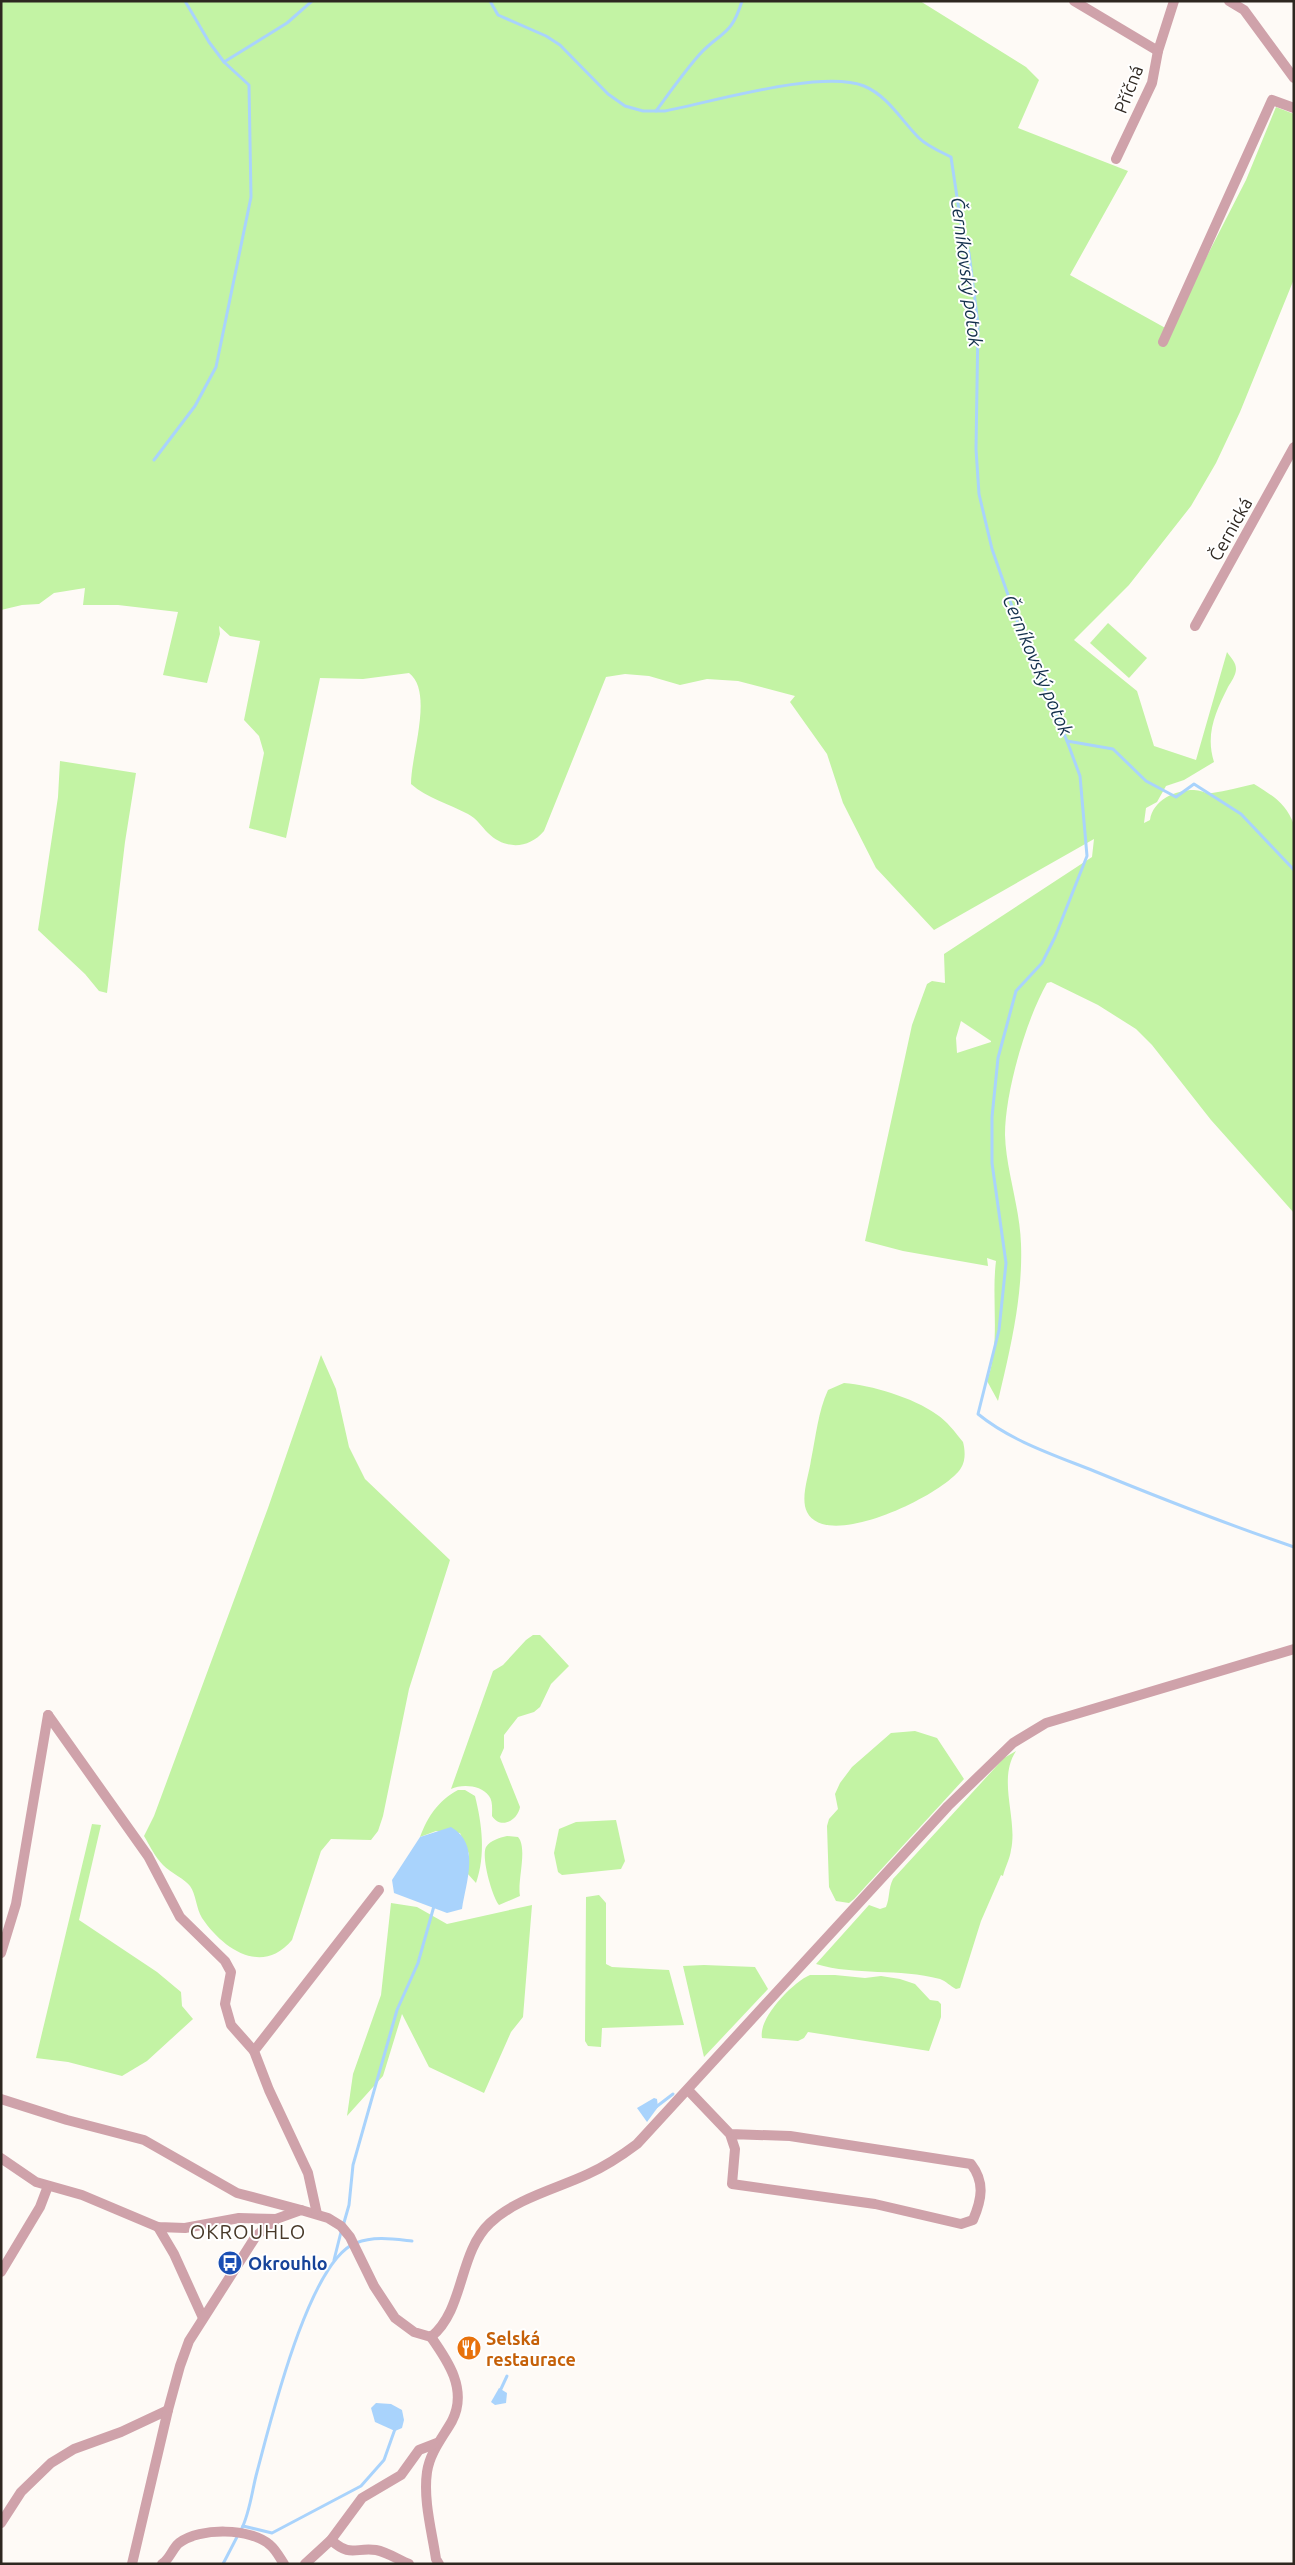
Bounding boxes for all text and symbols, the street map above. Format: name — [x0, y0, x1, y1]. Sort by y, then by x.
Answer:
street label: Příčná — [1110, 62, 1146, 116]
water label: Černíkovský potok — [947, 196, 987, 349]
street label: Černická — [1204, 493, 1256, 564]
water label: Černíkovský potok — [998, 591, 1078, 739]
district label: OKROUHLO — [190, 2220, 306, 2243]
bus stop icon: Okrouhlo — [217, 2250, 243, 2276]
place label: Okrouhlo — [248, 2253, 328, 2273]
place label: Selská restaurace — [486, 2328, 576, 2369]
restaurant icon: Selská restaurace — [456, 2335, 482, 2361]

